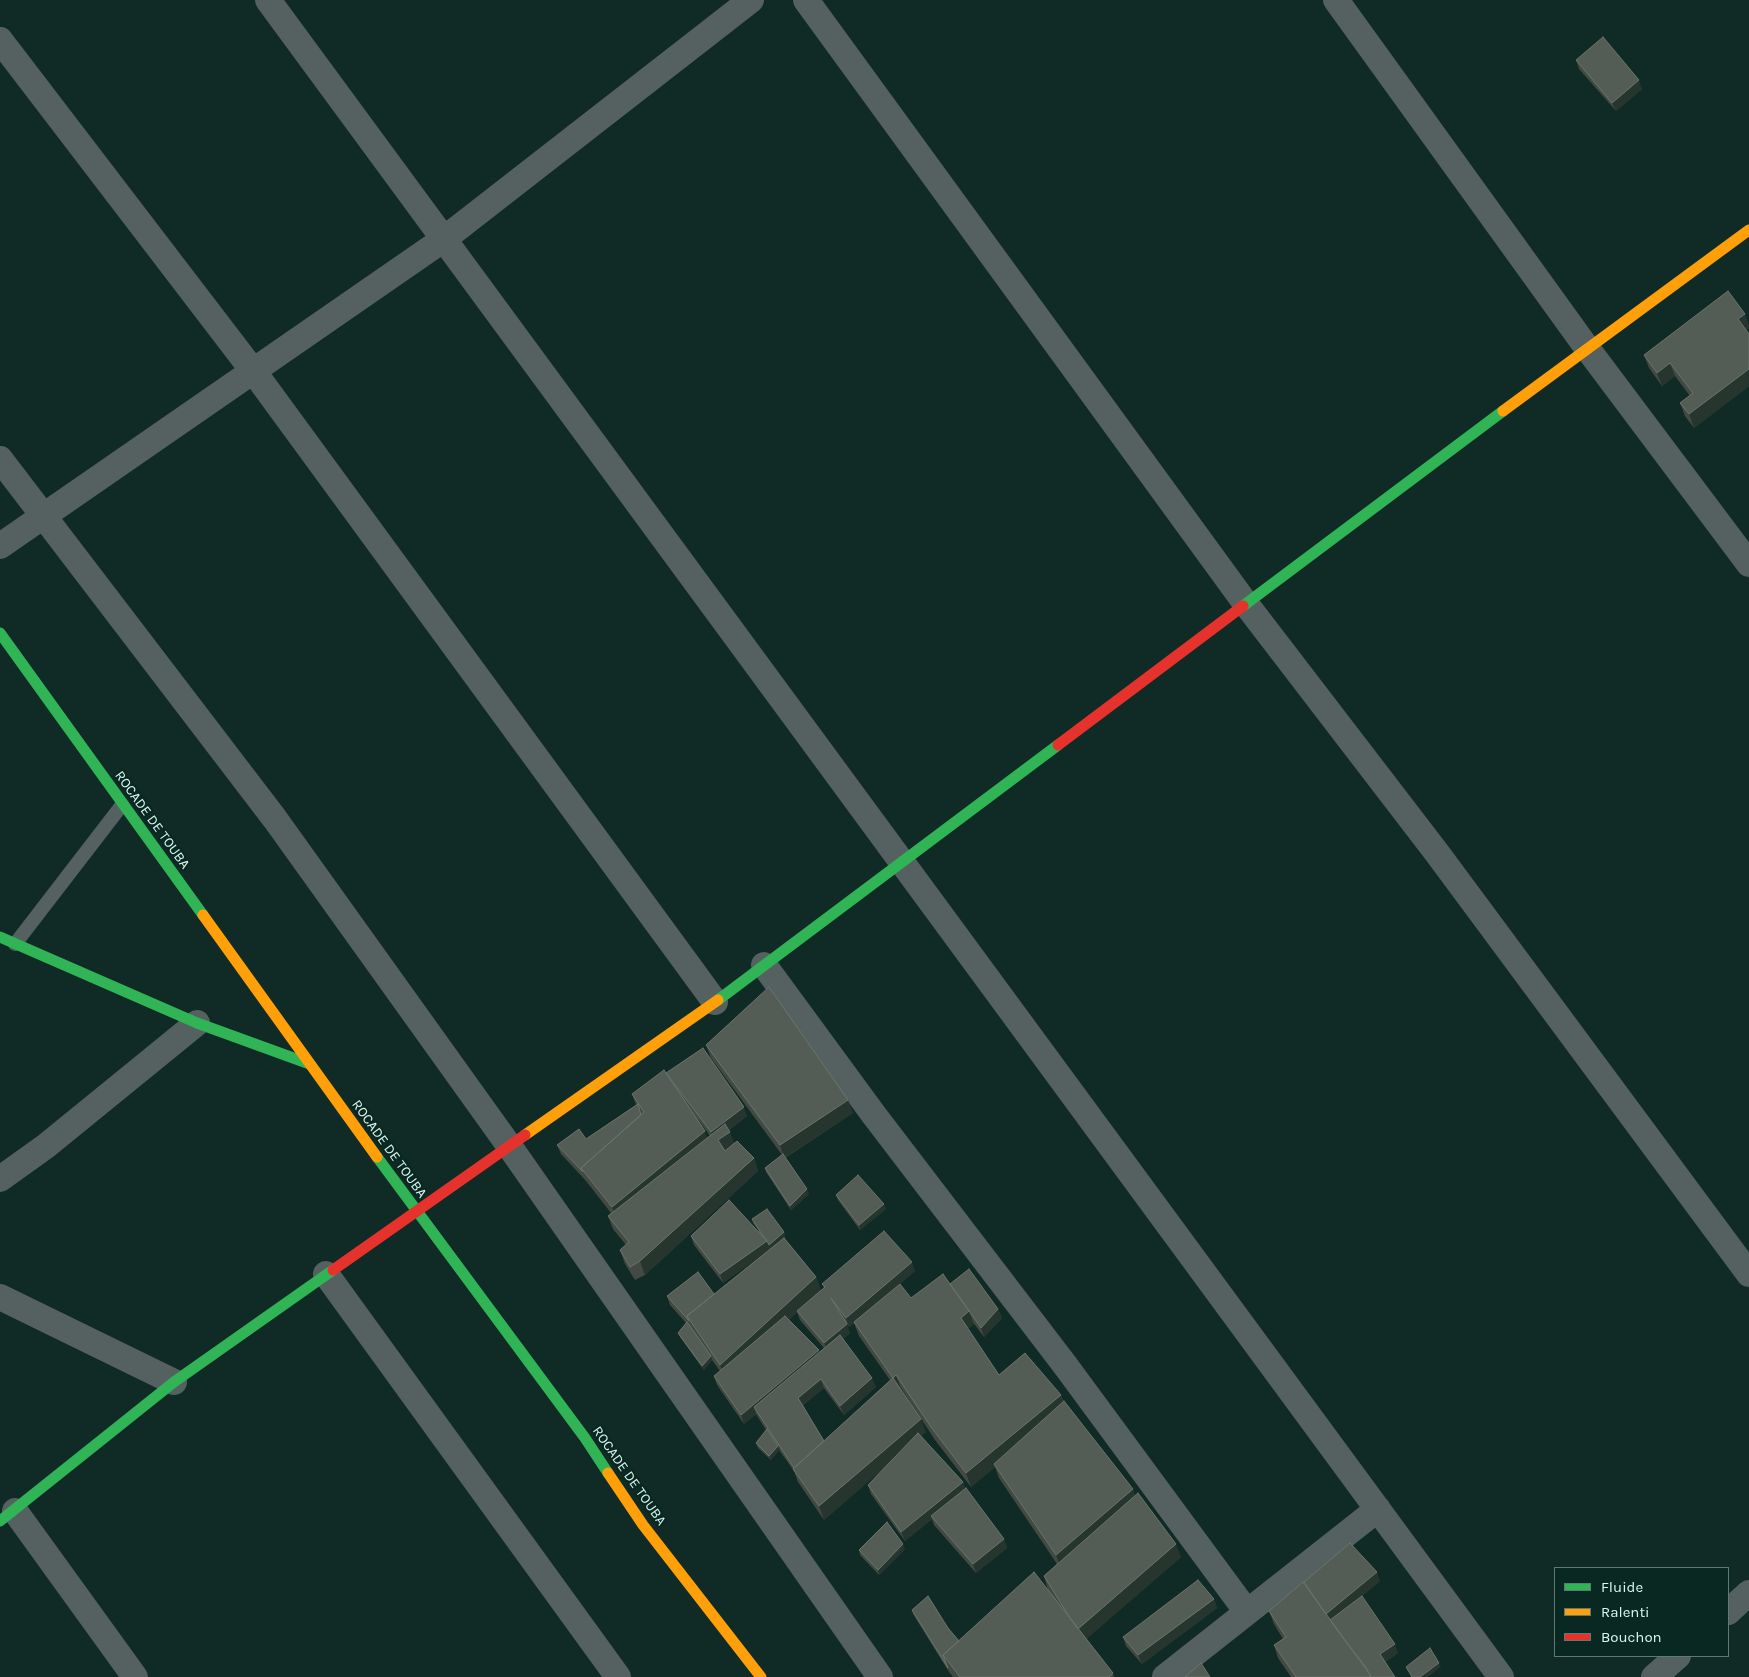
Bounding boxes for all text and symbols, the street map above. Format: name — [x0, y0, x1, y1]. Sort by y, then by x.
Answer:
street label: ROCADE DE TOUBA — [111, 768, 193, 872]
street label: ROCADE DE TOUBA — [348, 1097, 430, 1201]
street label: ROCADE DE TOUBA — [589, 1423, 669, 1529]
legend — [1554, 1567, 1729, 1657]
text: Fluide — [1601, 1578, 1643, 1596]
text: Ralenti — [1601, 1603, 1650, 1621]
text: Bouchon — [1601, 1628, 1662, 1646]

